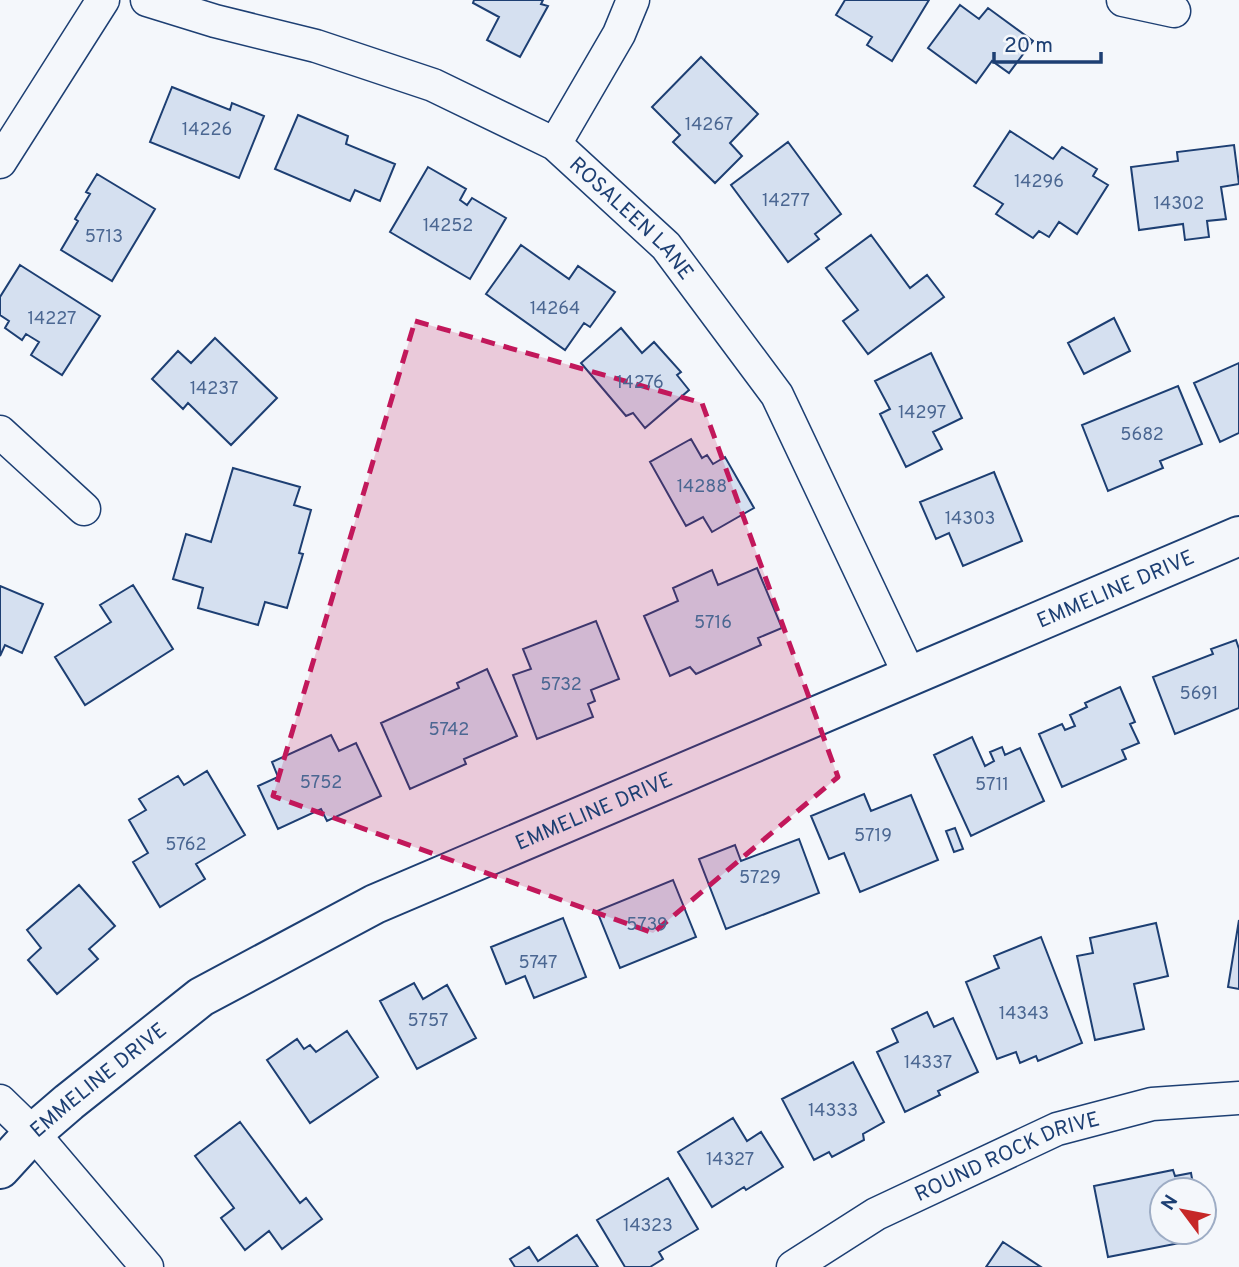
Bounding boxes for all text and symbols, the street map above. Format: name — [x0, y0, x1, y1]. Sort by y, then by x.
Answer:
scale bar — [994, 21, 1101, 65]
text: 20 m — [1004, 33, 1053, 60]
house number: 14267 — [685, 114, 733, 137]
house number: 14226 — [182, 119, 232, 142]
street label: ROSALEEN LANE — [563, 152, 699, 286]
house number: 14296 — [1014, 171, 1064, 194]
house number: 14277 — [762, 190, 810, 213]
house number: 14302 — [1154, 193, 1204, 216]
house number: 14252 — [423, 215, 473, 238]
house number: 5713 — [85, 226, 123, 249]
house number: 14264 — [530, 298, 580, 321]
house number: 14227 — [28, 308, 76, 331]
house number: 14276 — [616, 372, 664, 395]
house number: 14237 — [190, 378, 238, 401]
house number: 14297 — [898, 402, 946, 425]
house number: 5682 — [1120, 424, 1164, 447]
house number: 14288 — [677, 476, 727, 499]
house number: 14303 — [945, 508, 995, 531]
street label: EMMELINE DRIVE — [1033, 545, 1199, 635]
house number: 5716 — [694, 612, 732, 635]
house number: 5732 — [540, 674, 582, 697]
house number: 5691 — [1180, 683, 1218, 706]
house number: 5742 — [429, 719, 469, 742]
street label: EMMELINE DRIVE — [511, 767, 677, 858]
house number: 5752 — [300, 772, 342, 795]
house number: 5711 — [975, 774, 1009, 797]
house number: 5719 — [854, 825, 892, 848]
house number: 5762 — [165, 834, 207, 857]
house number: 5729 — [739, 867, 781, 890]
house number: 5739 — [626, 914, 668, 937]
house number: 5747 — [519, 952, 558, 975]
house number: 14343 — [999, 1003, 1049, 1026]
house number: 5757 — [408, 1010, 448, 1033]
street label: EMMELINE DRIVE — [25, 1017, 173, 1144]
house number: 14337 — [904, 1052, 952, 1075]
house number: 14333 — [808, 1100, 858, 1123]
street label: ROUND ROCK DRIVE — [911, 1106, 1103, 1209]
house number: 14327 — [706, 1149, 754, 1172]
north arrow — [1148, 1176, 1218, 1246]
text: N — [1156, 1191, 1184, 1215]
house number: 14323 — [623, 1215, 673, 1238]

